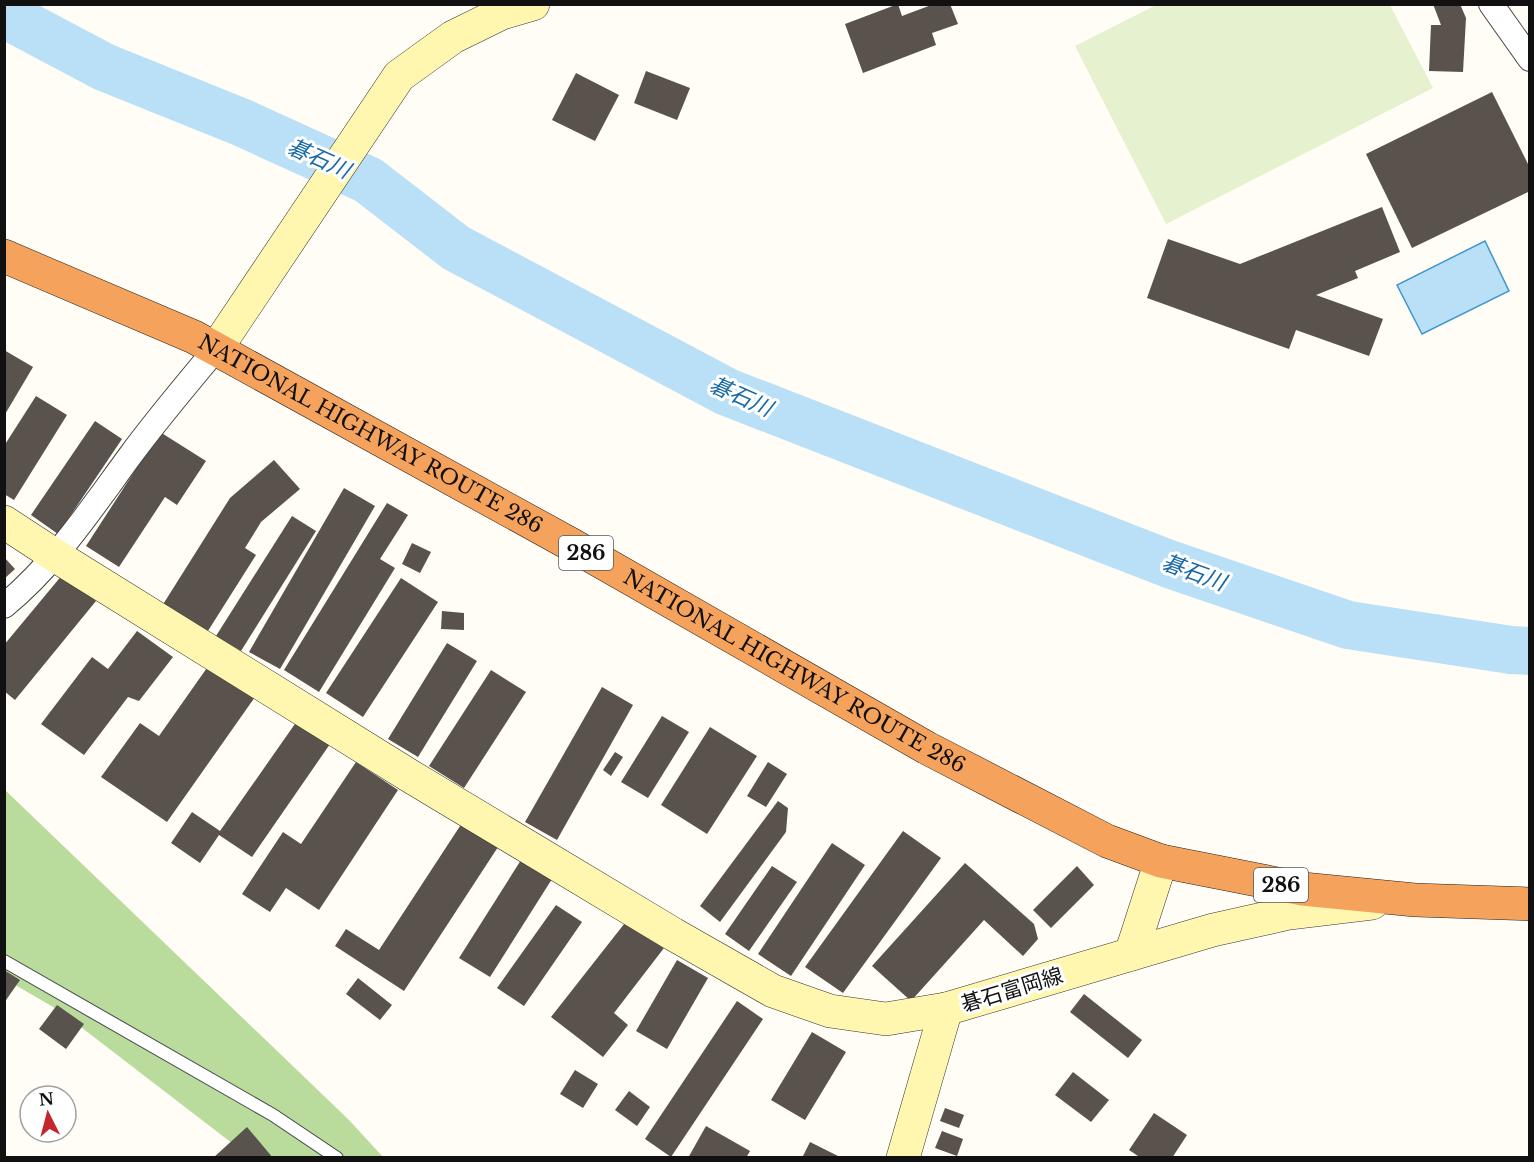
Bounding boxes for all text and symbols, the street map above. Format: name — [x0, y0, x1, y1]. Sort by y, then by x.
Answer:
water label: 碁石川 — [283, 133, 356, 185]
street label: NATIONAL HIGHWAY ROUTE 286 — [194, 329, 547, 539]
water label: 碁石川 — [705, 371, 778, 423]
road number: 286 — [559, 536, 613, 570]
water label: 碁石川 — [1158, 548, 1231, 597]
street label: NATIONAL HIGHWAY ROUTE 286 — [619, 564, 970, 779]
road number: 286 — [1254, 868, 1308, 902]
street label: 碁石富岡線 — [958, 962, 1066, 1018]
north arrow — [18, 1084, 78, 1144]
text: N — [38, 1088, 55, 1110]

